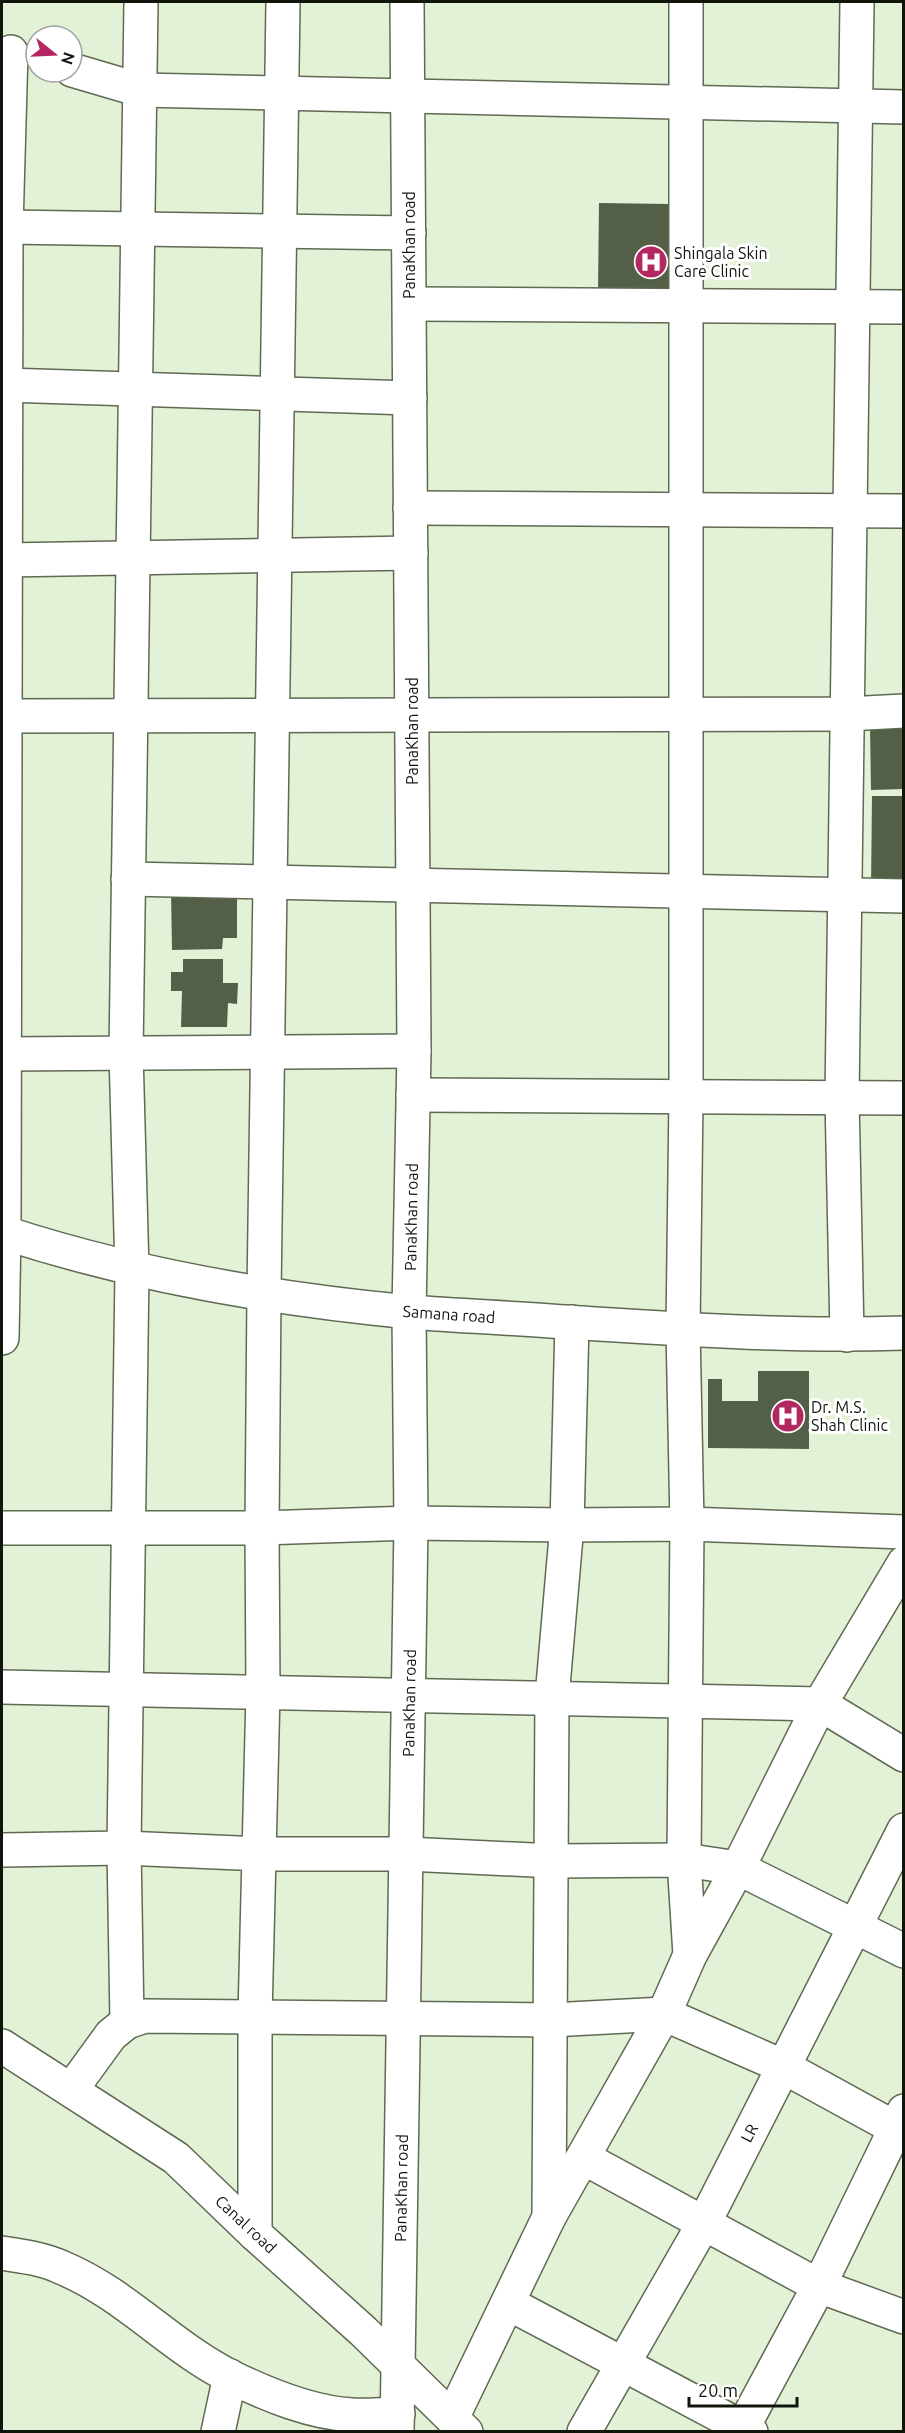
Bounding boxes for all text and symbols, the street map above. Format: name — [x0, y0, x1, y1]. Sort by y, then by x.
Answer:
north arrow — [24, 24, 84, 84]
text: N — [58, 50, 79, 67]
street label: PanaKhan road — [400, 191, 418, 299]
hospital icon: Shingala Skin Care Clinic — [633, 244, 669, 280]
place label: Shingala Skin Care Clinic — [674, 244, 768, 280]
street label: PanaKhan road — [403, 677, 421, 785]
street label: PanaKhan road — [401, 1163, 421, 1271]
street label: Samana road — [402, 1302, 496, 1326]
hospital icon: Dr. M.S. Shah Clinic — [770, 1398, 806, 1434]
place label: Dr. M.S. Shah Clinic — [811, 1398, 888, 1434]
street label: PanaKhan road — [399, 1649, 419, 1757]
street label: LR — [737, 2121, 761, 2145]
street label: PanaKhan road — [391, 2134, 411, 2242]
street label: Canal road — [212, 2191, 280, 2257]
scale bar — [689, 2370, 797, 2408]
text: 20 m — [698, 2380, 738, 2400]

